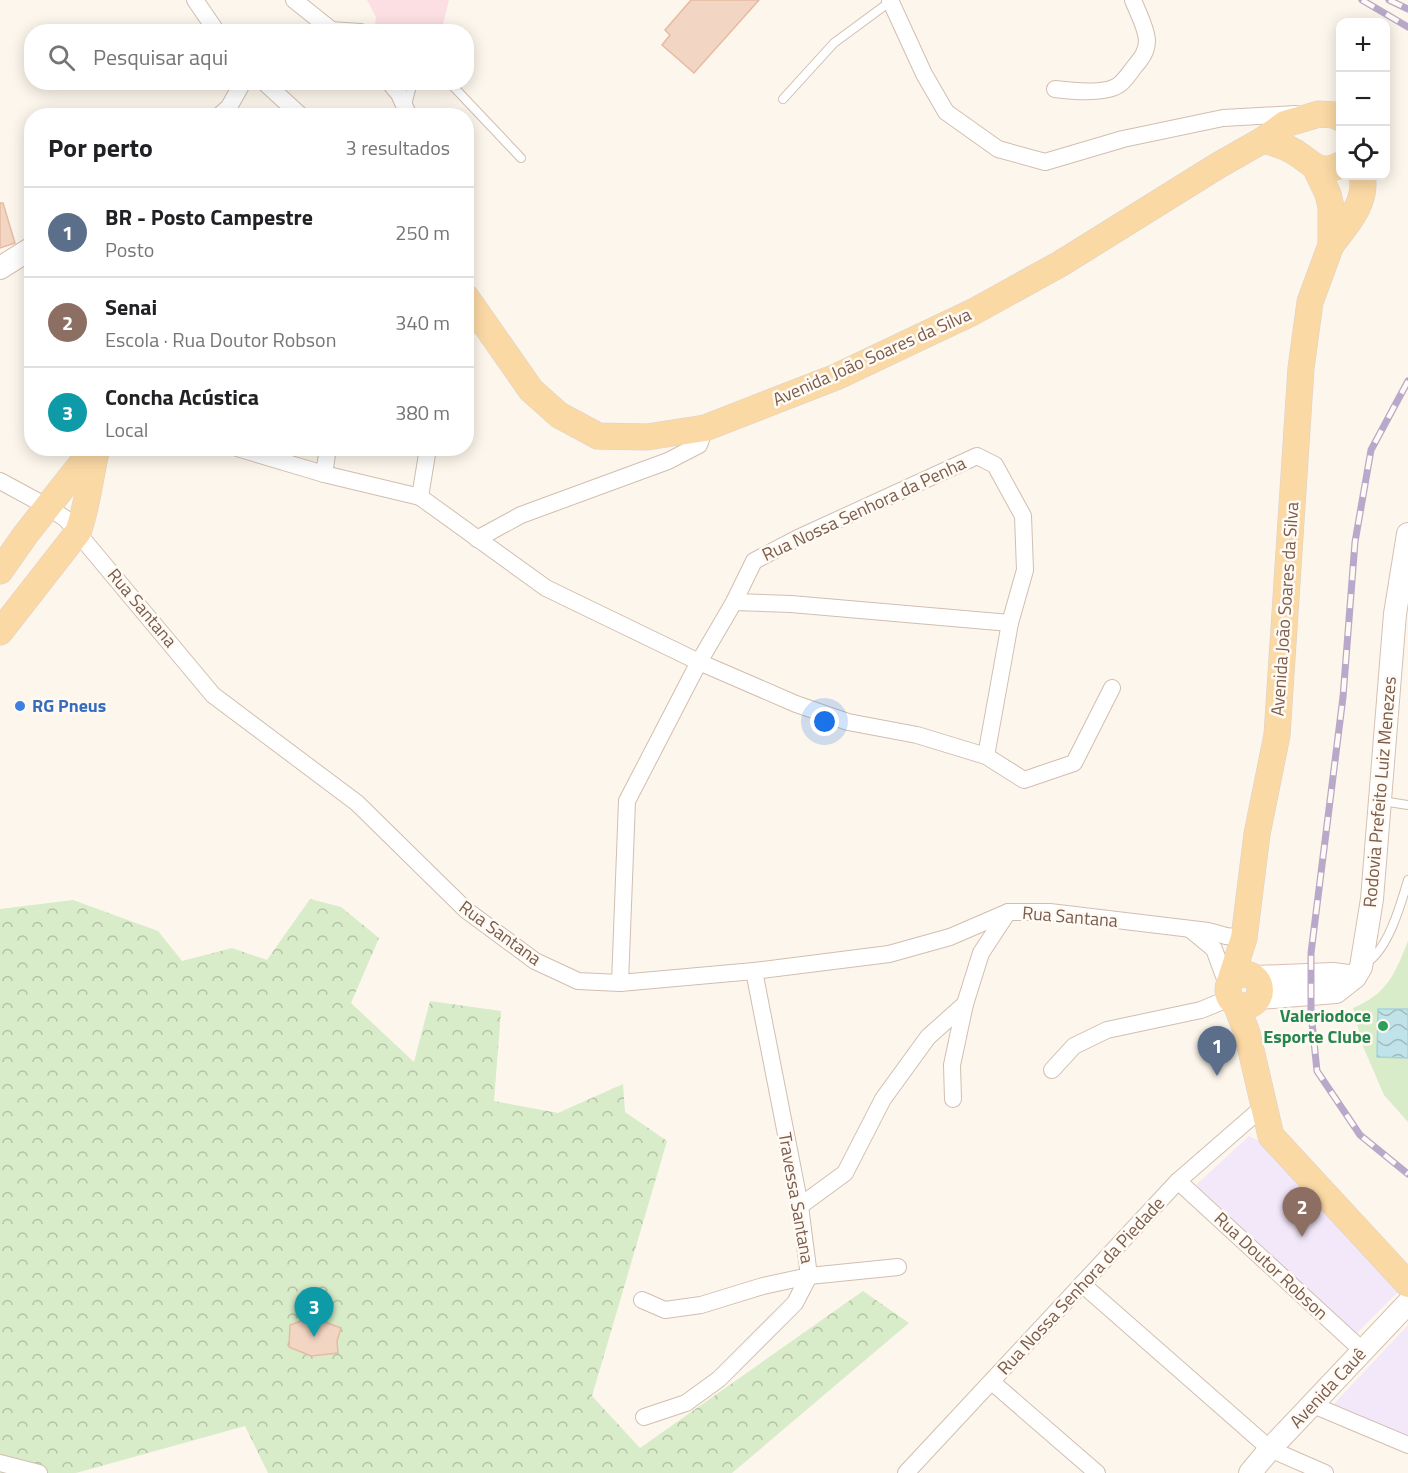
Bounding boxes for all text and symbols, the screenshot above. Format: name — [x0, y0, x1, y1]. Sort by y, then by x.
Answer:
map controls — [1336, 18, 1390, 180]
button: + — [1336, 18, 1390, 72]
search box — [24, 24, 474, 90]
text: Pesquisar aqui — [93, 40, 228, 74]
icon: search — [45, 41, 78, 74]
button: − — [1336, 72, 1390, 126]
button: locate — [1336, 126, 1390, 180]
text: Por perto — [48, 128, 153, 167]
text: 3 resultados — [346, 132, 450, 163]
text: BR - Posto Campestre — [105, 200, 313, 234]
text: 1 — [62, 217, 73, 248]
text: 250 m — [395, 217, 450, 248]
text: Posto — [105, 234, 154, 265]
text: Senai — [105, 290, 157, 324]
street label: Avenida João Soares da Silva — [768, 301, 975, 413]
text: 2 — [62, 307, 73, 338]
text: 340 m — [395, 307, 450, 338]
text: Escola · Rua Doutor Robson — [105, 324, 336, 355]
text: Concha Acústica — [105, 380, 259, 414]
text: 3 — [62, 397, 73, 428]
text: 380 m — [395, 397, 450, 428]
text: Local — [105, 414, 148, 445]
street label: Rua Nossa Senhora da Penha — [757, 449, 970, 568]
street label: Avenida João Soares da Silva — [1264, 501, 1305, 717]
street label: Rua Santana — [101, 562, 184, 653]
street label: Rodovia Prefeito Luiz Menezes — [1356, 675, 1403, 909]
place label: RG Pneus — [32, 692, 106, 719]
marker: RG Pneus — [13, 699, 27, 713]
your location — [810, 707, 839, 736]
street label: Rua Santana — [454, 893, 547, 972]
street label: Rua Santana — [1021, 899, 1119, 934]
place label: Valeriodoce Esporte Clube — [1263, 1002, 1371, 1050]
marker: Valeriodoce Esporte Clube — [1376, 1019, 1390, 1033]
pin: 1 — [1198, 1026, 1236, 1076]
street label: Travessa Santana — [772, 1130, 821, 1266]
pin: 2 — [1282, 1188, 1322, 1237]
street label: Rua Nossa Senhora da Piedade — [991, 1190, 1171, 1381]
street label: Rua Doutor Robson — [1208, 1205, 1335, 1326]
pin: 3 — [294, 1288, 334, 1337]
street label: Avenida Cauê — [1283, 1341, 1372, 1434]

